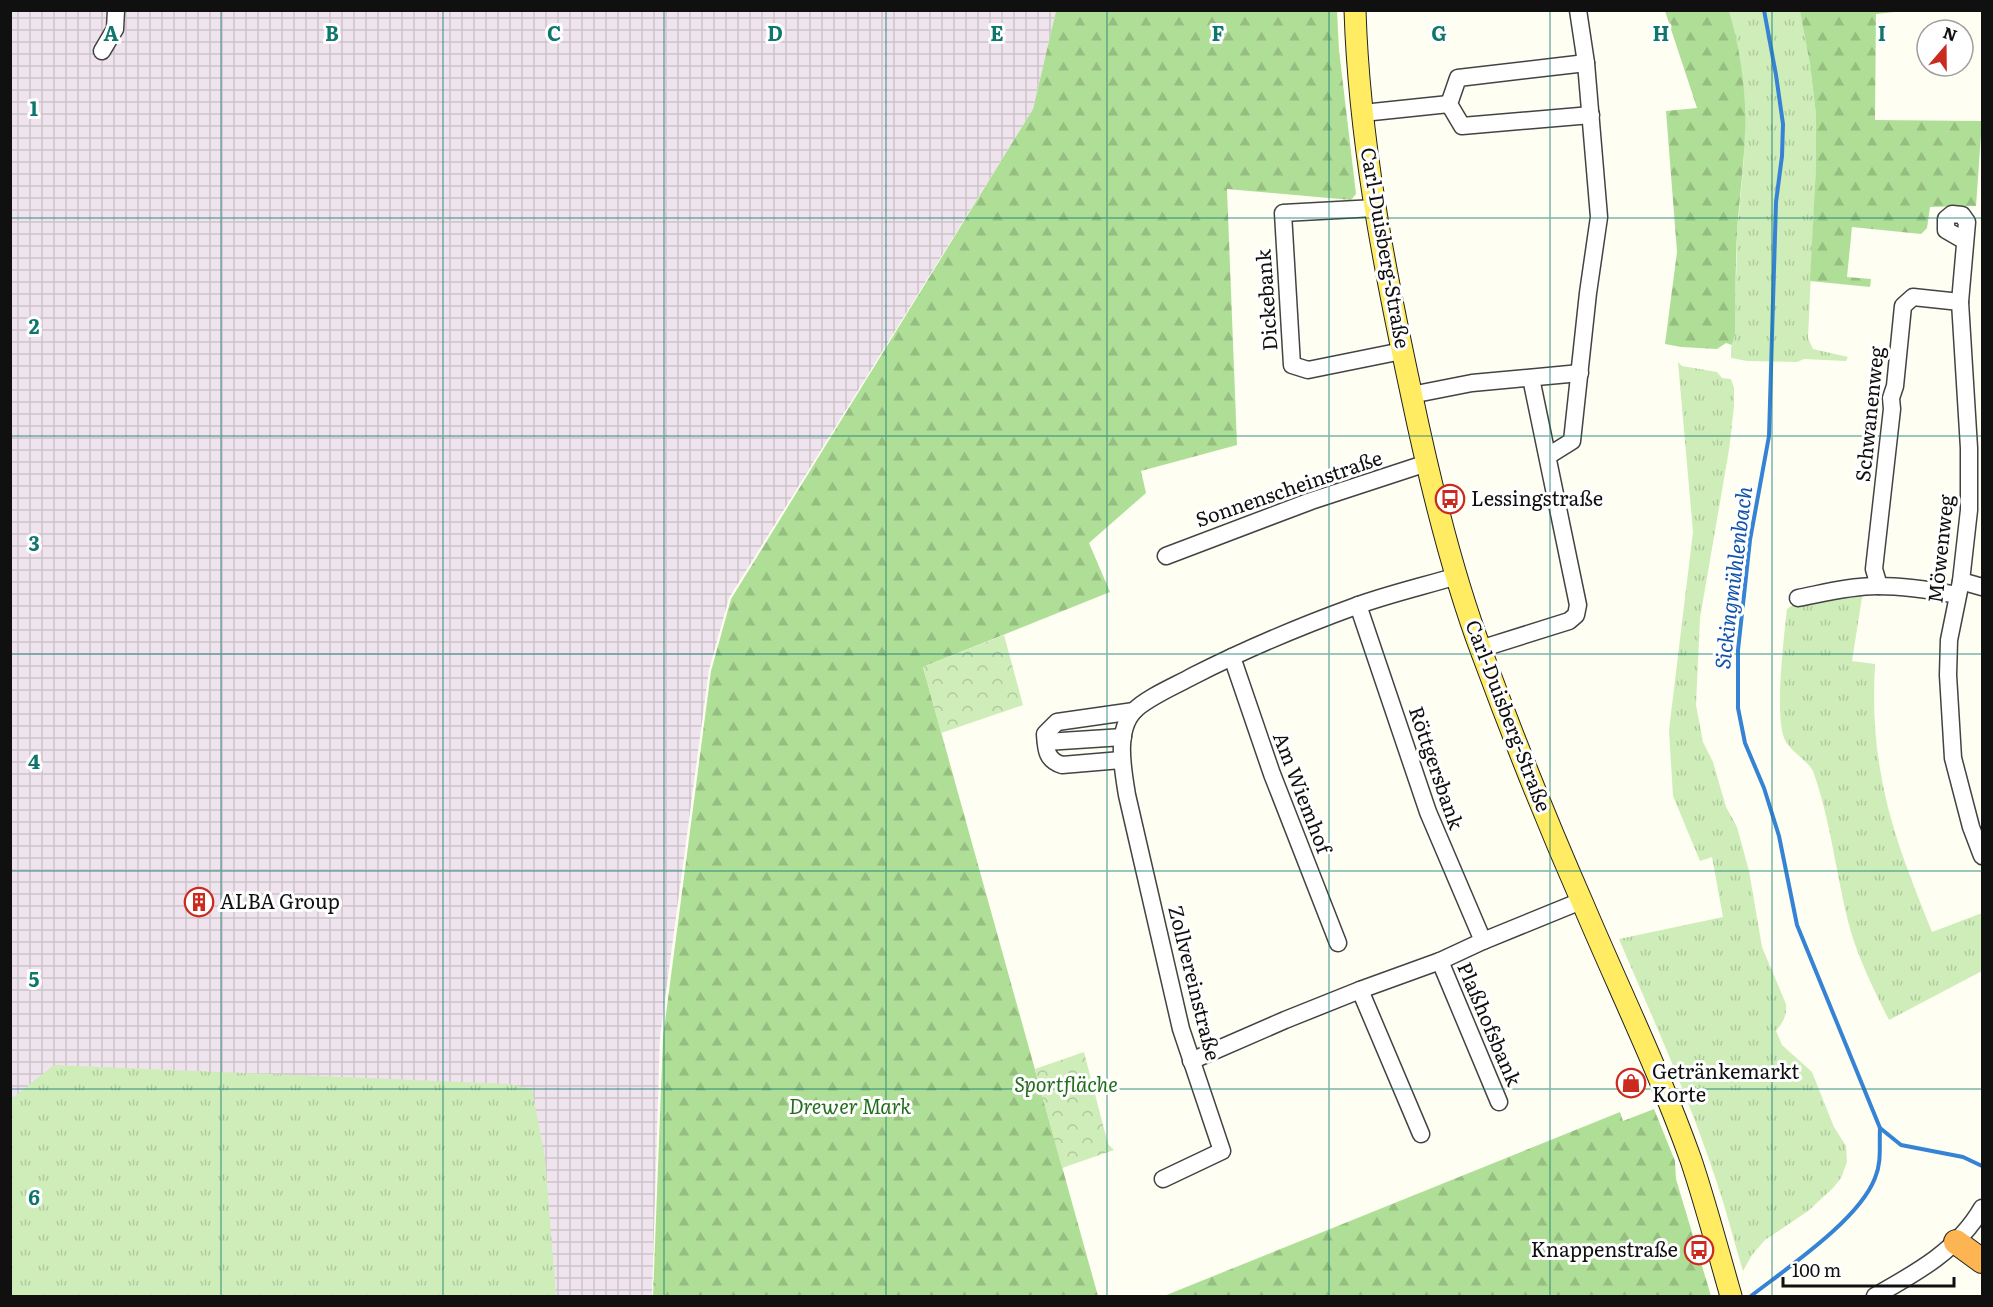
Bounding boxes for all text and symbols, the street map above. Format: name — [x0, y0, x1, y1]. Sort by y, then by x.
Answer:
text: A — [103, 17, 119, 47]
text: B — [325, 17, 339, 47]
text: C — [547, 17, 561, 47]
text: D — [767, 17, 783, 47]
text: E — [990, 17, 1004, 47]
text: F — [1212, 17, 1225, 47]
text: G — [1431, 17, 1447, 47]
text: H — [1653, 17, 1669, 47]
text: I — [1878, 17, 1886, 47]
north arrow — [1915, 18, 1975, 78]
text: N — [1940, 19, 1961, 47]
text: 1 — [30, 92, 38, 122]
street label: Carl-Duisberg-Straße — [1355, 145, 1419, 350]
street label: Dickebank — [1246, 248, 1284, 352]
text: 2 — [29, 310, 40, 340]
street label: Schwanenweg — [1846, 344, 1890, 483]
street label: Sonnenscheinstraße — [1191, 441, 1386, 533]
place label: Lessingstraße — [1471, 482, 1603, 512]
bus stop icon: Lessingstraße — [1434, 483, 1466, 515]
water label: Sickingmühlenbach — [1705, 484, 1758, 671]
street label: Möwenweg — [1918, 492, 1960, 605]
text: 3 — [28, 527, 40, 557]
street label: Carl-Duisberg-Straße — [1459, 615, 1560, 816]
street label: Röttgersbank — [1403, 702, 1473, 834]
street label: Am Wiemhof — [1267, 727, 1342, 859]
text: 4 — [28, 745, 40, 775]
place label: ALBA Group — [220, 885, 340, 915]
building icon: ALBA Group — [183, 886, 215, 918]
street label: Zollvereinstraße — [1162, 902, 1230, 1063]
street label: Plaßhofsbank — [1451, 956, 1531, 1091]
text: 5 — [29, 963, 40, 993]
place label: Getränkemarkt Korte — [1652, 1055, 1799, 1108]
shop icon: Getränkemarkt Korte — [1615, 1067, 1647, 1099]
park label: Sportfläche — [1014, 1068, 1118, 1098]
park label: Drewer Mark — [789, 1090, 911, 1120]
text: 6 — [28, 1181, 40, 1211]
place label: Knappenstraße — [1531, 1233, 1678, 1263]
bus stop icon: Knappenstraße — [1683, 1234, 1715, 1266]
scale bar — [1783, 1250, 1954, 1288]
text: 100 m — [1792, 1256, 1841, 1283]

